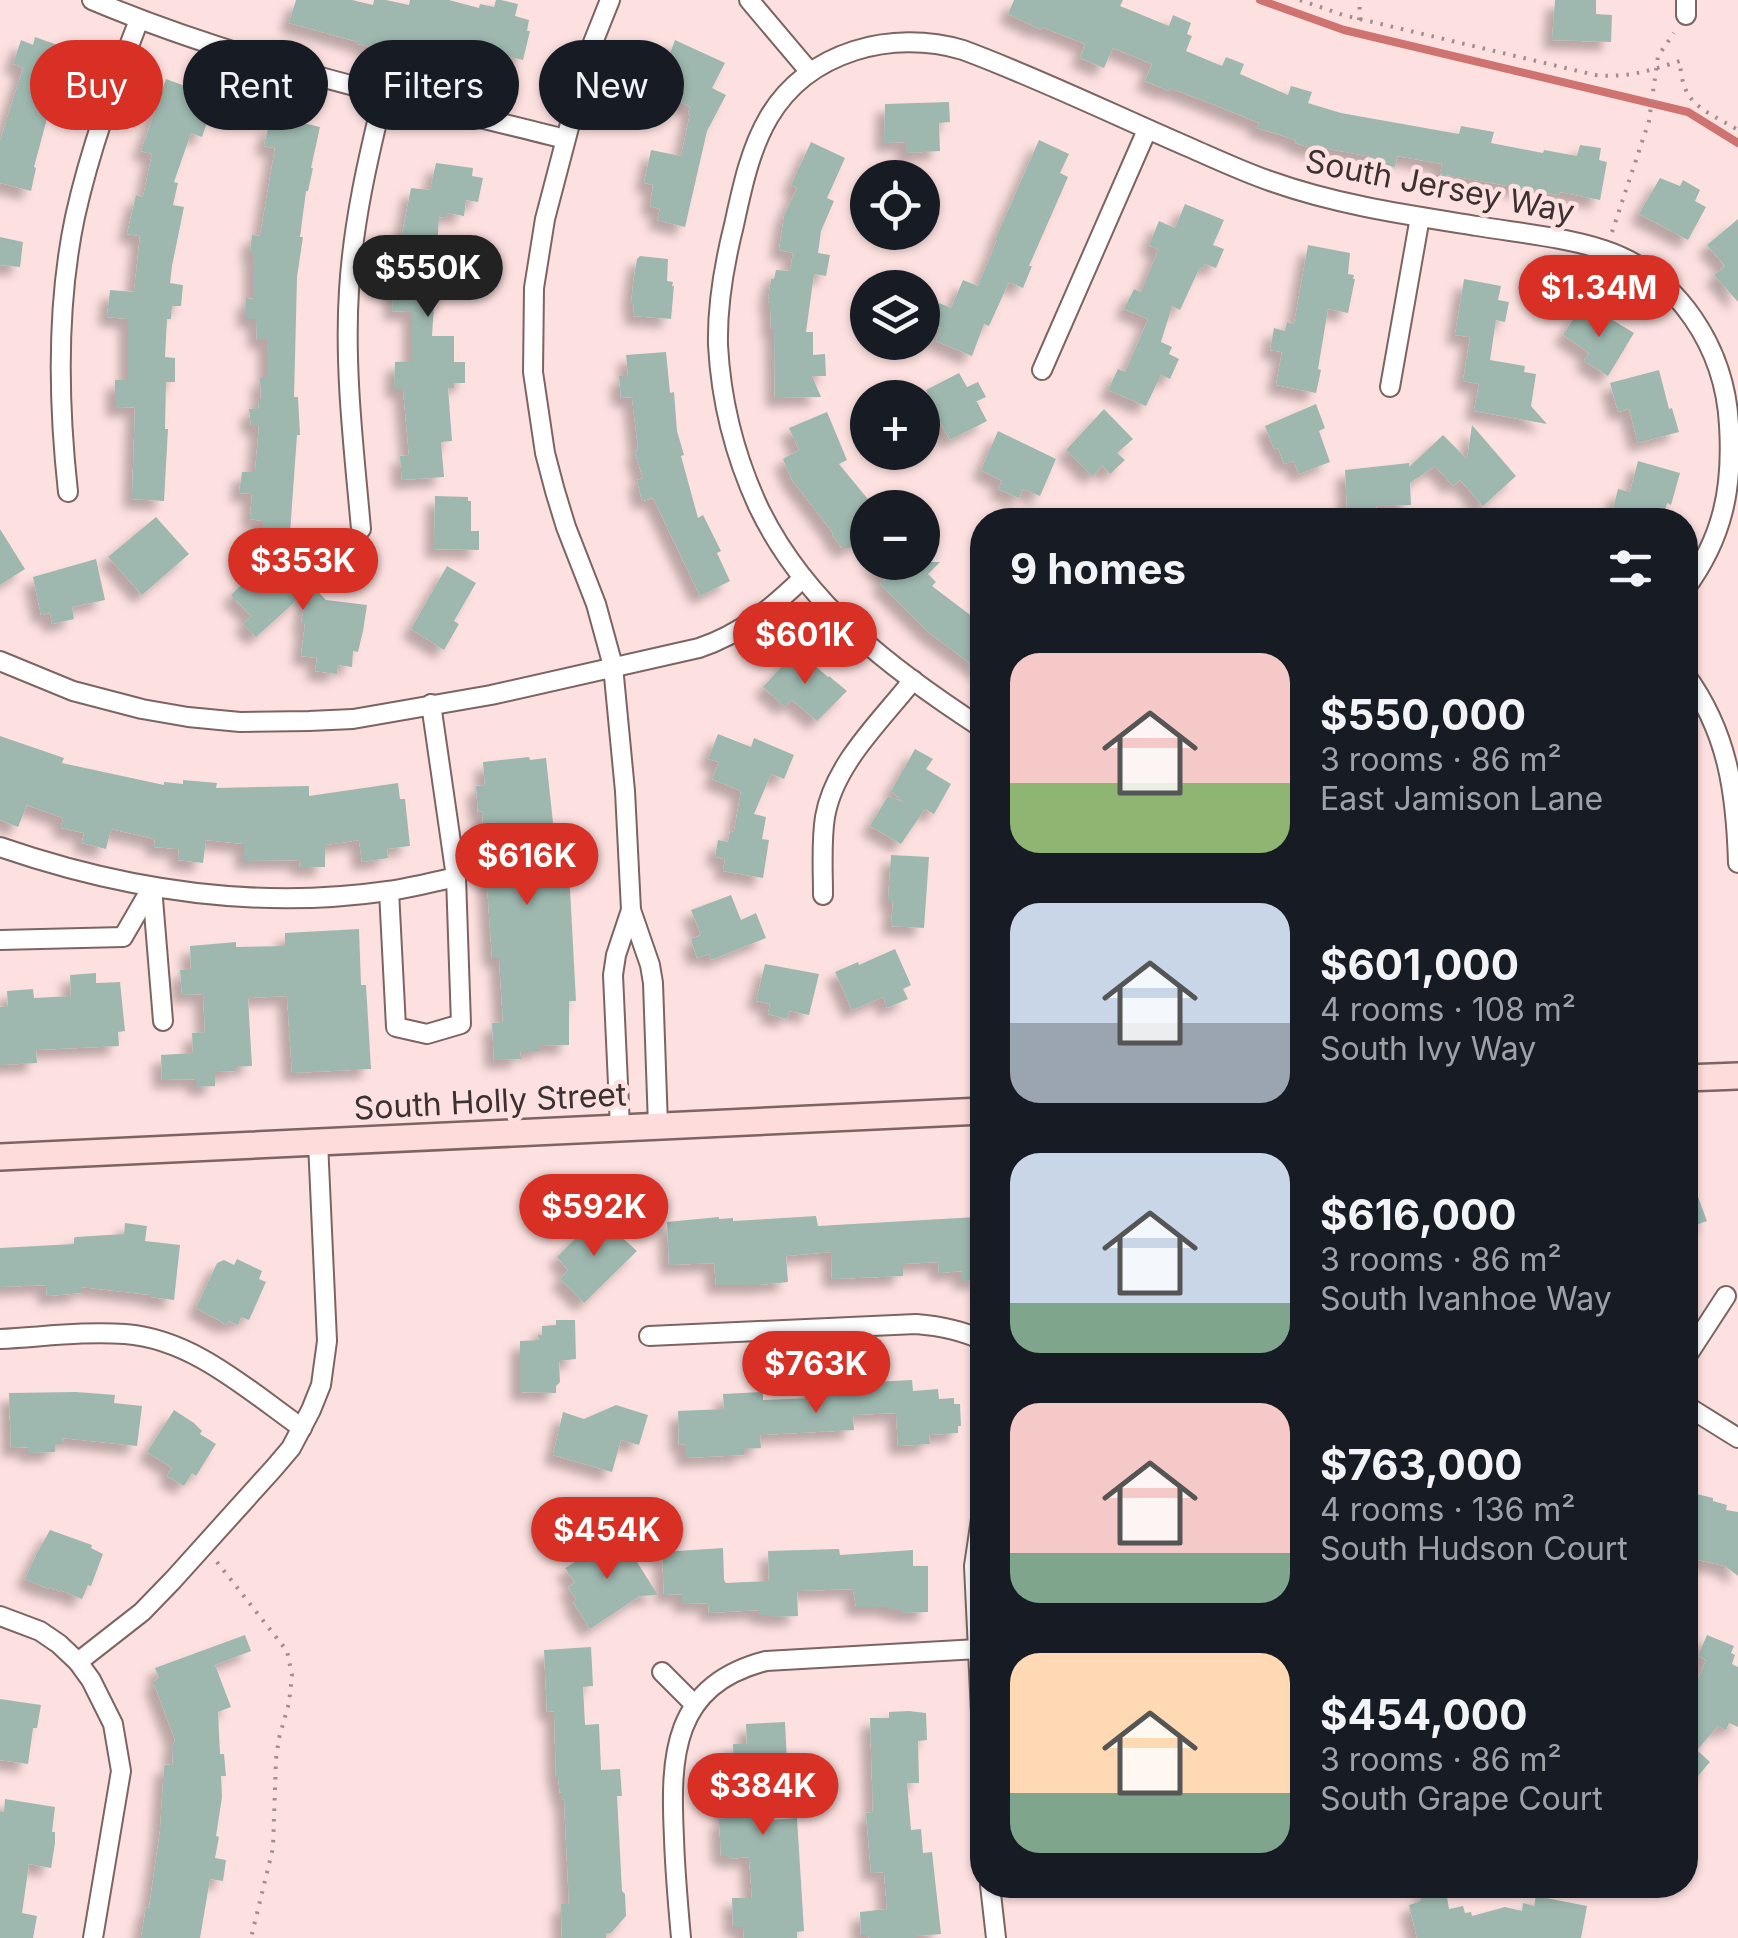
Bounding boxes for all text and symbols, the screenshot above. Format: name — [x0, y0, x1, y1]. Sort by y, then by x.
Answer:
chip: Buy — [30, 40, 163, 130]
chip: Rent — [183, 40, 328, 130]
chip: Filters — [348, 40, 519, 130]
chip: New — [539, 40, 684, 130]
street label: South Jersey Way — [1302, 141, 1578, 231]
map controls — [850, 160, 940, 580]
button: locate — [850, 160, 940, 250]
pin: $550K — [358, 235, 498, 320]
text: $550K — [375, 248, 481, 287]
pin: $1.34M — [1518, 255, 1680, 340]
text: $1.34M — [1541, 268, 1657, 307]
button: layers — [850, 270, 940, 360]
button: + — [850, 380, 940, 470]
button: − — [850, 490, 940, 580]
pin: $353K — [233, 528, 373, 613]
text: $353K — [250, 541, 356, 580]
icon: filters — [1603, 541, 1658, 596]
text: 9 homes — [1010, 543, 1186, 594]
pin: $601K — [735, 602, 875, 687]
text: $601K — [755, 615, 855, 654]
text: $550,000 — [1320, 689, 1526, 740]
icon: home — [1090, 693, 1210, 813]
text: 3 rooms · 86 m² — [1320, 740, 1562, 779]
text: East Jamison Lane — [1320, 779, 1603, 818]
pin: $616K — [457, 823, 597, 908]
text: $616K — [477, 836, 577, 875]
text: $601,000 — [1320, 939, 1519, 990]
icon: home — [1090, 943, 1210, 1063]
text: 4 rooms · 108 m² — [1320, 990, 1576, 1029]
text: South Ivy Way — [1320, 1029, 1536, 1068]
street label: South Holly Street — [353, 1074, 627, 1128]
pin: $592K — [524, 1174, 664, 1259]
text: $592K — [541, 1187, 647, 1226]
text: $616,000 — [1320, 1189, 1517, 1240]
icon: home — [1090, 1193, 1210, 1313]
text: 3 rooms · 86 m² — [1320, 1240, 1562, 1279]
text: South Ivanhoe Way — [1320, 1279, 1612, 1318]
pin: $763K — [746, 1331, 886, 1416]
text: $763K — [764, 1344, 868, 1383]
text: $763,000 — [1320, 1439, 1523, 1490]
icon: home — [1090, 1443, 1210, 1563]
text: 4 rooms · 136 m² — [1320, 1490, 1576, 1529]
pin: $454K — [537, 1497, 677, 1582]
text: $454K — [553, 1510, 661, 1549]
text: South Hudson Court — [1320, 1529, 1628, 1568]
text: $454,000 — [1320, 1689, 1528, 1740]
icon: home — [1090, 1693, 1210, 1813]
text: 3 rooms · 86 m² — [1320, 1740, 1562, 1779]
pin: $384K — [693, 1753, 833, 1838]
text: $384K — [709, 1766, 817, 1805]
text: South Grape Court — [1320, 1779, 1603, 1818]

